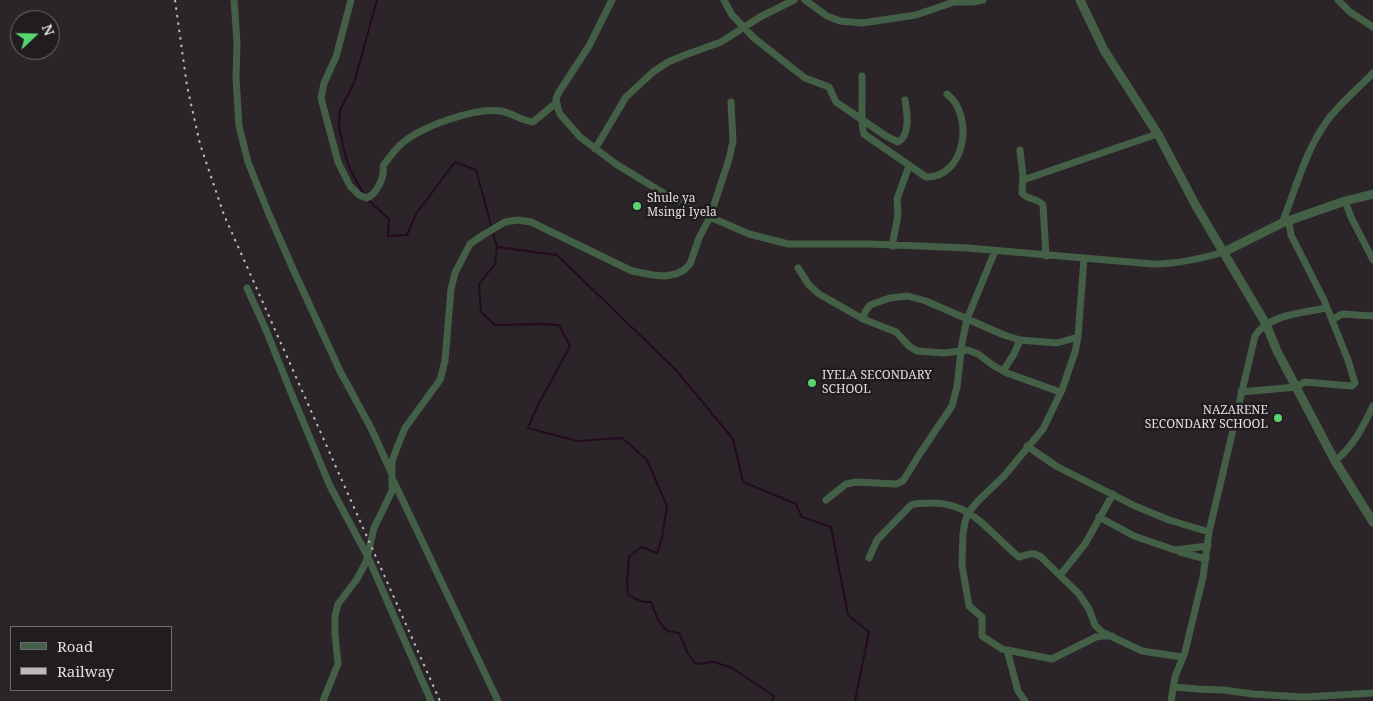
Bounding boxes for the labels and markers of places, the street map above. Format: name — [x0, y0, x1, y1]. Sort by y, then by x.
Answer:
place label: Shule ya Msingi Iyela — [647, 192, 717, 220]
marker: Shule ya Msingi Iyela — [631, 200, 643, 212]
place label: IYELA SECONDARY SCHOOL — [822, 369, 932, 397]
marker: IYELA SECONDARY SCHOOL — [806, 377, 818, 389]
place label: NAZARENE SECONDARY SCHOOL — [1145, 404, 1268, 432]
marker: NAZARENE SECONDARY SCHOOL — [1272, 412, 1284, 424]

